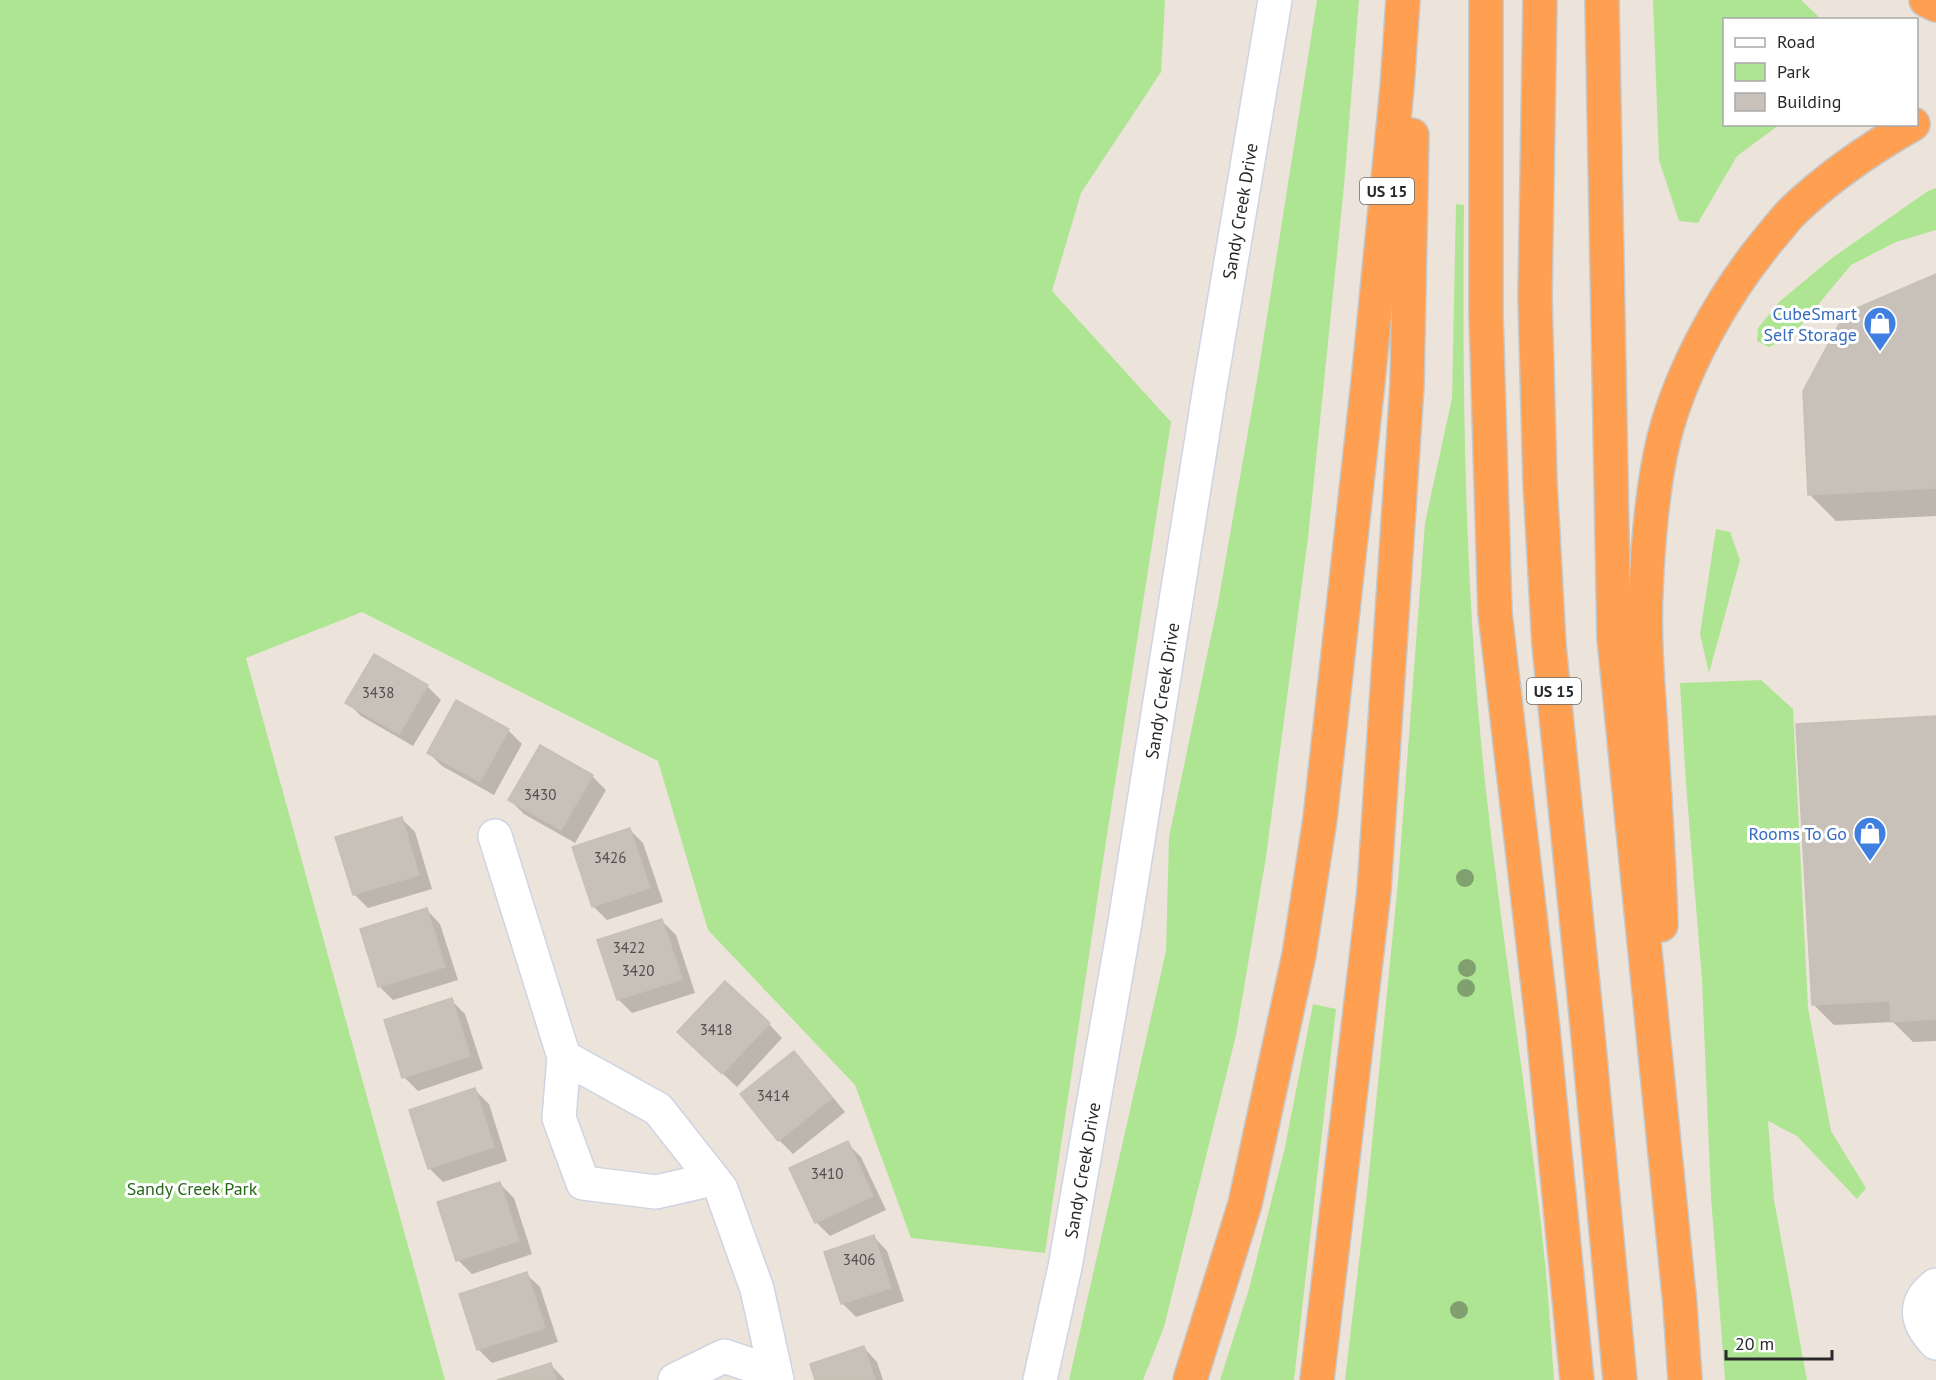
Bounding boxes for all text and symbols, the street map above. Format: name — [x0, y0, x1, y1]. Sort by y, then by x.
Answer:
legend — [1723, 18, 1918, 126]
text: Road — [1777, 30, 1815, 53]
text: Park — [1777, 60, 1810, 83]
text: Building — [1777, 90, 1841, 113]
street label: Sandy Creek Drive — [1217, 141, 1262, 281]
road number: US 15 — [1360, 178, 1414, 204]
place label: CubeSmart Self Storage — [1764, 302, 1857, 346]
shop icon: CubeSmart Self Storage — [1862, 305, 1898, 352]
street label: Sandy Creek Drive — [1140, 621, 1184, 761]
road number: US 15 — [1527, 678, 1581, 704]
house number: 3438 — [362, 683, 394, 702]
house number: 3430 — [524, 785, 556, 804]
shop icon: Rooms To Go — [1852, 815, 1888, 862]
place label: Rooms To Go — [1749, 822, 1847, 845]
house number: 3426 — [594, 848, 626, 867]
house number: 3422 — [613, 938, 645, 957]
house number: 3420 — [622, 961, 654, 980]
house number: 3418 — [700, 1020, 732, 1039]
house number: 3414 — [757, 1086, 789, 1105]
street label: Sandy Creek Drive — [1059, 1100, 1105, 1240]
house number: 3410 — [811, 1164, 843, 1183]
park label: Sandy Creek Park — [127, 1177, 258, 1200]
house number: 3406 — [843, 1250, 875, 1269]
scale bar — [1726, 1323, 1832, 1361]
text: 20 m — [1735, 1332, 1774, 1355]

